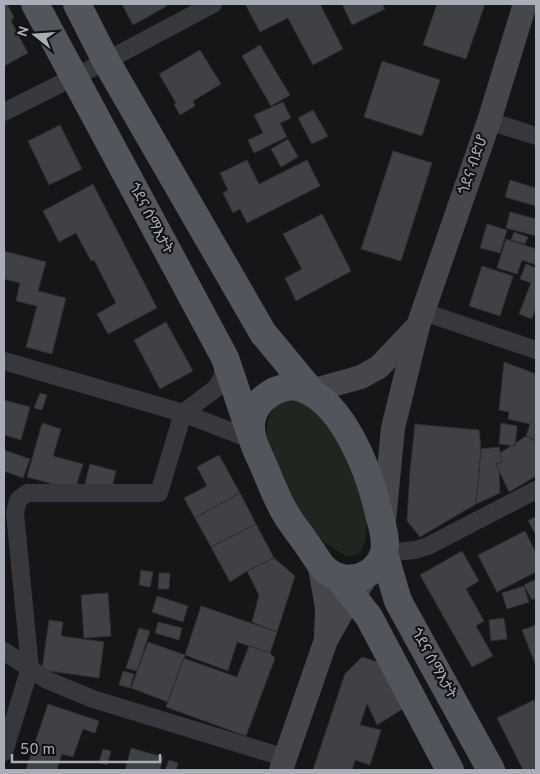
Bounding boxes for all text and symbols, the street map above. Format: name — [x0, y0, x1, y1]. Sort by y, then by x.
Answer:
north arrow — [10, 10, 60, 60]
text: N — [14, 24, 34, 39]
street label: ጎደና ብድሆ — [455, 132, 493, 197]
street label: ጎደና ሰማእታት — [123, 180, 177, 258]
street label: ጎደና ሰማእታት — [406, 625, 460, 703]
scale bar — [12, 732, 160, 764]
text: 50 m — [20, 741, 55, 760]

